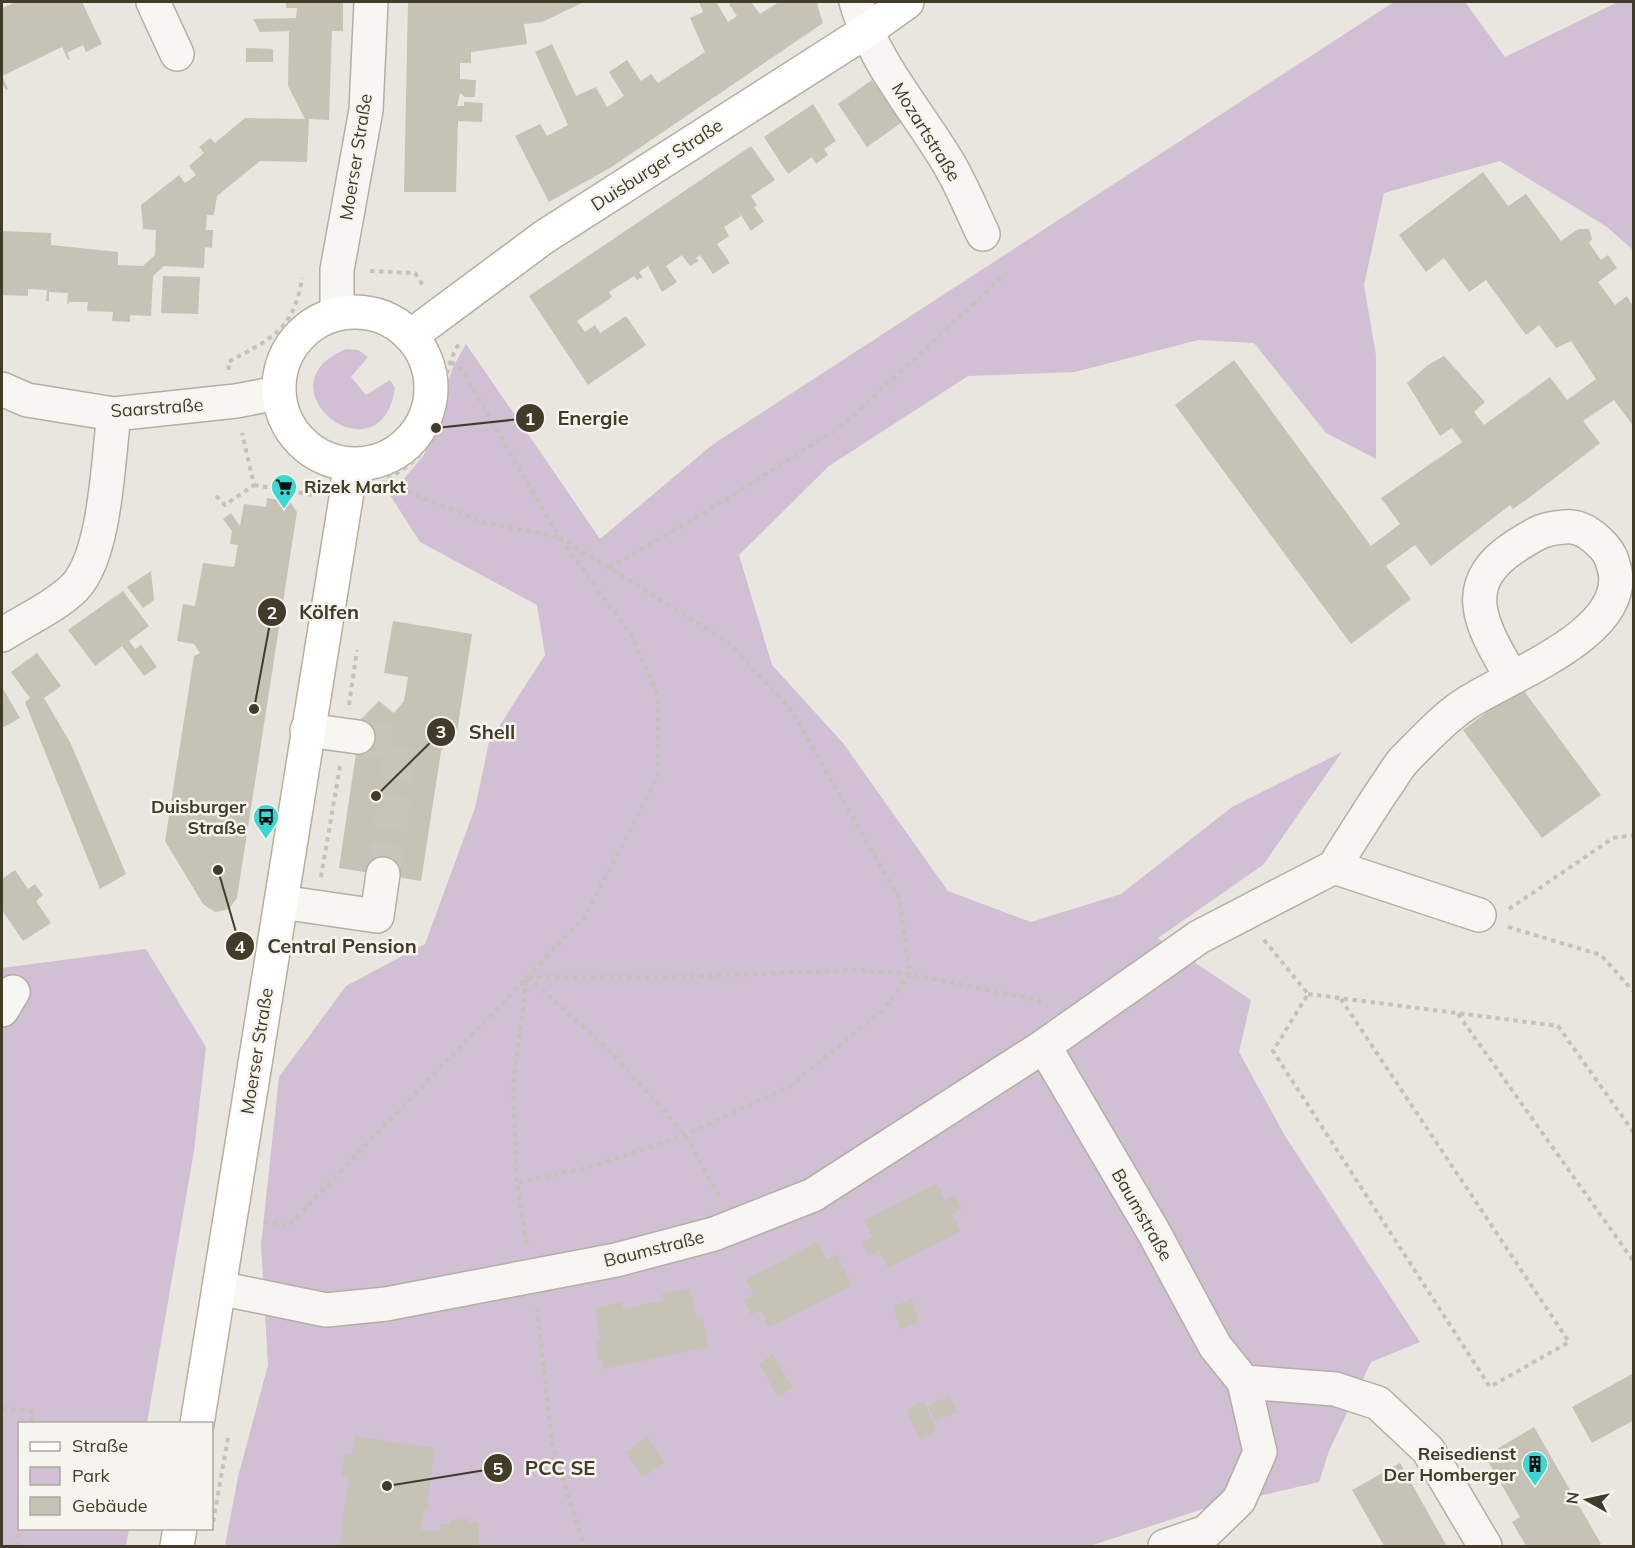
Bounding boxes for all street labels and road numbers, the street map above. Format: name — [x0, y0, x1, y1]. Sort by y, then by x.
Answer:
street label: Mozartstraße — [887, 78, 966, 186]
street label: Moerser Straße — [334, 92, 377, 222]
street label: Duisburger Straße — [587, 113, 727, 216]
street label: Saarstraße — [110, 393, 204, 422]
street label: Moerser Straße — [235, 986, 278, 1116]
street label: Baumstraße — [1107, 1164, 1178, 1265]
street label: Baumstraße — [601, 1225, 707, 1272]

